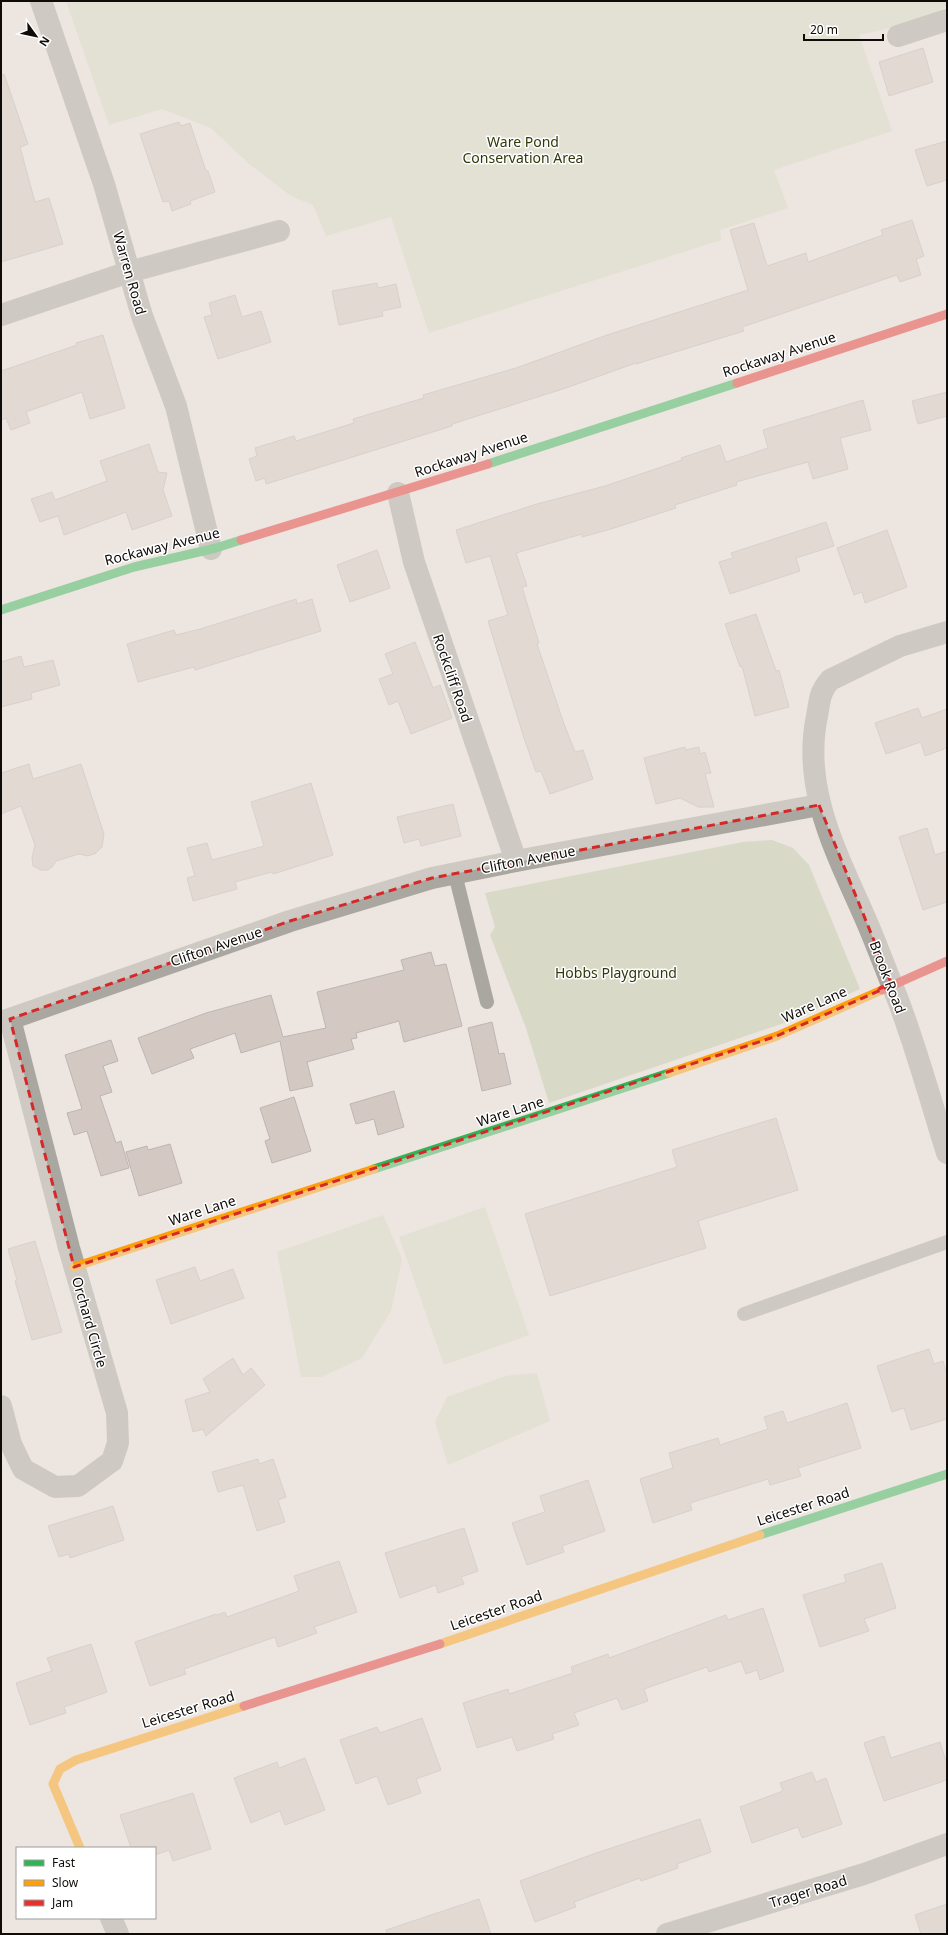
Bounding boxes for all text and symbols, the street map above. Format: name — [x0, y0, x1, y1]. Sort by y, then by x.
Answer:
north arrow — [16, 16, 56, 56]
scale bar — [804, 16, 883, 42]
text: 20 m — [810, 21, 838, 38]
text: N — [36, 34, 54, 50]
park label: Ware Pond Conservation Area — [463, 132, 583, 167]
street label: Warren Road — [109, 229, 151, 317]
street label: Rockaway Avenue — [720, 327, 838, 381]
street label: Rockaway Avenue — [412, 427, 530, 481]
street label: Rockaway Avenue — [102, 522, 222, 569]
street label: Rockcliff Road — [429, 631, 477, 725]
street label: Clifton Avenue — [479, 841, 577, 877]
street label: Clifton Avenue — [168, 921, 265, 971]
street label: Brook Road — [865, 938, 911, 1016]
park label: Hobbs Playground — [555, 963, 677, 982]
street label: Ware Lane — [778, 981, 850, 1027]
street label: Ware Lane — [474, 1091, 546, 1131]
street label: Ware Lane — [166, 1190, 238, 1230]
street label: Orchard Circle — [68, 1274, 112, 1370]
street label: Leicester Road — [754, 1482, 852, 1530]
street label: Leicester Road — [447, 1585, 545, 1635]
street label: Leicester Road — [139, 1686, 237, 1732]
legend — [16, 1847, 156, 1919]
text: Fast — [52, 1854, 76, 1871]
street label: Trager Road — [767, 1870, 849, 1912]
text: Slow — [52, 1874, 79, 1891]
text: Jam — [51, 1894, 73, 1911]

